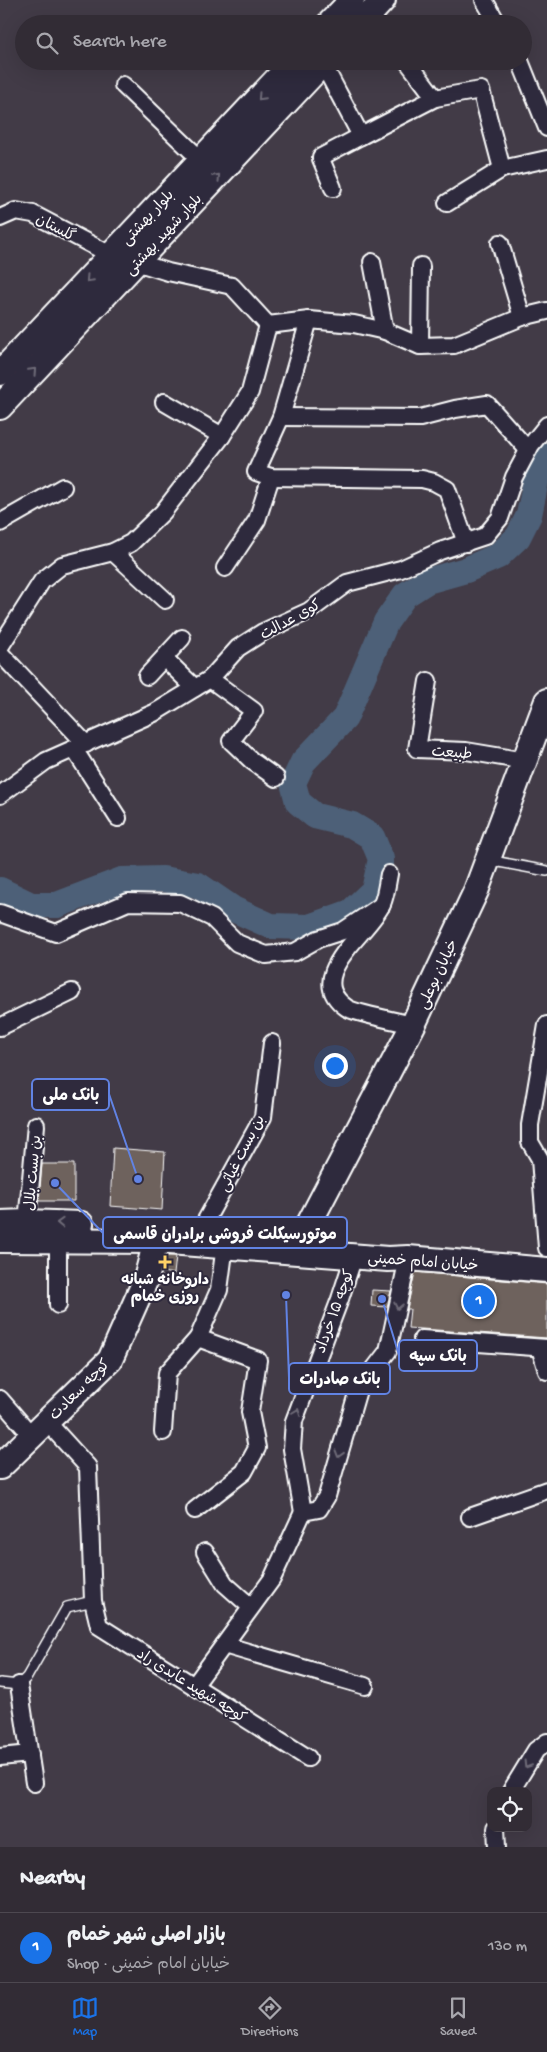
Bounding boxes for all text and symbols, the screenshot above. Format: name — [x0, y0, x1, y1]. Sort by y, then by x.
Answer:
search box — [15, 15, 532, 70]
icon: search — [33, 29, 61, 57]
text: Search here — [73, 31, 167, 54]
one-way arrow — [258, 91, 267, 100]
one-way arrow — [211, 173, 220, 182]
street label: بلوار بهشتی — [118, 187, 179, 250]
street label: بلوار شهید بهشتی — [122, 191, 207, 280]
street label: گلستان — [32, 209, 79, 247]
one-way arrow — [86, 273, 95, 282]
one-way arrow — [27, 368, 36, 377]
street label: کوی عدالت — [257, 597, 325, 645]
street label: طبيعت — [431, 744, 473, 764]
street label: خیابان بوعلی — [415, 937, 463, 1013]
your location — [322, 1053, 348, 1079]
callout: بانک ملی — [32, 1079, 109, 1110]
text: بانک ملی — [43, 1087, 99, 1107]
street label: بن بست غیاثی — [216, 1112, 270, 1195]
street label: بن بست بلال — [22, 1134, 46, 1212]
callout: موتورسیکلت فروشی برادران قاسمی — [103, 1217, 347, 1248]
one-way arrow — [56, 1218, 64, 1228]
text: موتورسیکلت فروشی برادران قاسمی — [113, 1225, 337, 1246]
street label: خیابان امام خمینی — [367, 1250, 479, 1276]
marker: داروخانه شبانه روزی خمام — [159, 1256, 171, 1268]
street label: کوچه ۱۵ خرداد — [312, 1267, 359, 1356]
place label: داروخانه شبانه روزی خمام — [121, 1272, 209, 1307]
pin: 1 — [463, 1282, 495, 1320]
one-way arrow — [393, 1301, 404, 1310]
callout: بانک سپه — [399, 1340, 477, 1371]
text: بانک سپه — [409, 1348, 467, 1368]
street label: کوچه سعادت — [46, 1356, 115, 1425]
callout: بانک صادرات — [289, 1363, 390, 1394]
text: بانک صادرات — [299, 1371, 381, 1391]
one-way arrow — [291, 1408, 301, 1417]
one-way arrow — [335, 1450, 345, 1458]
street label: کوچه شهید عابدی راد — [133, 1646, 249, 1728]
one-way arrow — [524, 1759, 534, 1768]
map controls — [487, 1787, 532, 1832]
button: locate — [487, 1787, 532, 1832]
text: Nearby — [20, 1867, 85, 1892]
text: بازار اصلی شهر خمام — [67, 1925, 226, 1948]
text: 1 — [33, 1938, 39, 1957]
text: 130 m — [488, 1938, 527, 1957]
text: Shop · خیابان امام خمینی — [67, 1956, 230, 1975]
tab: Map — [71, 1994, 99, 2041]
tab: Directions — [241, 1994, 298, 2041]
tab: Saved — [440, 1994, 476, 2041]

